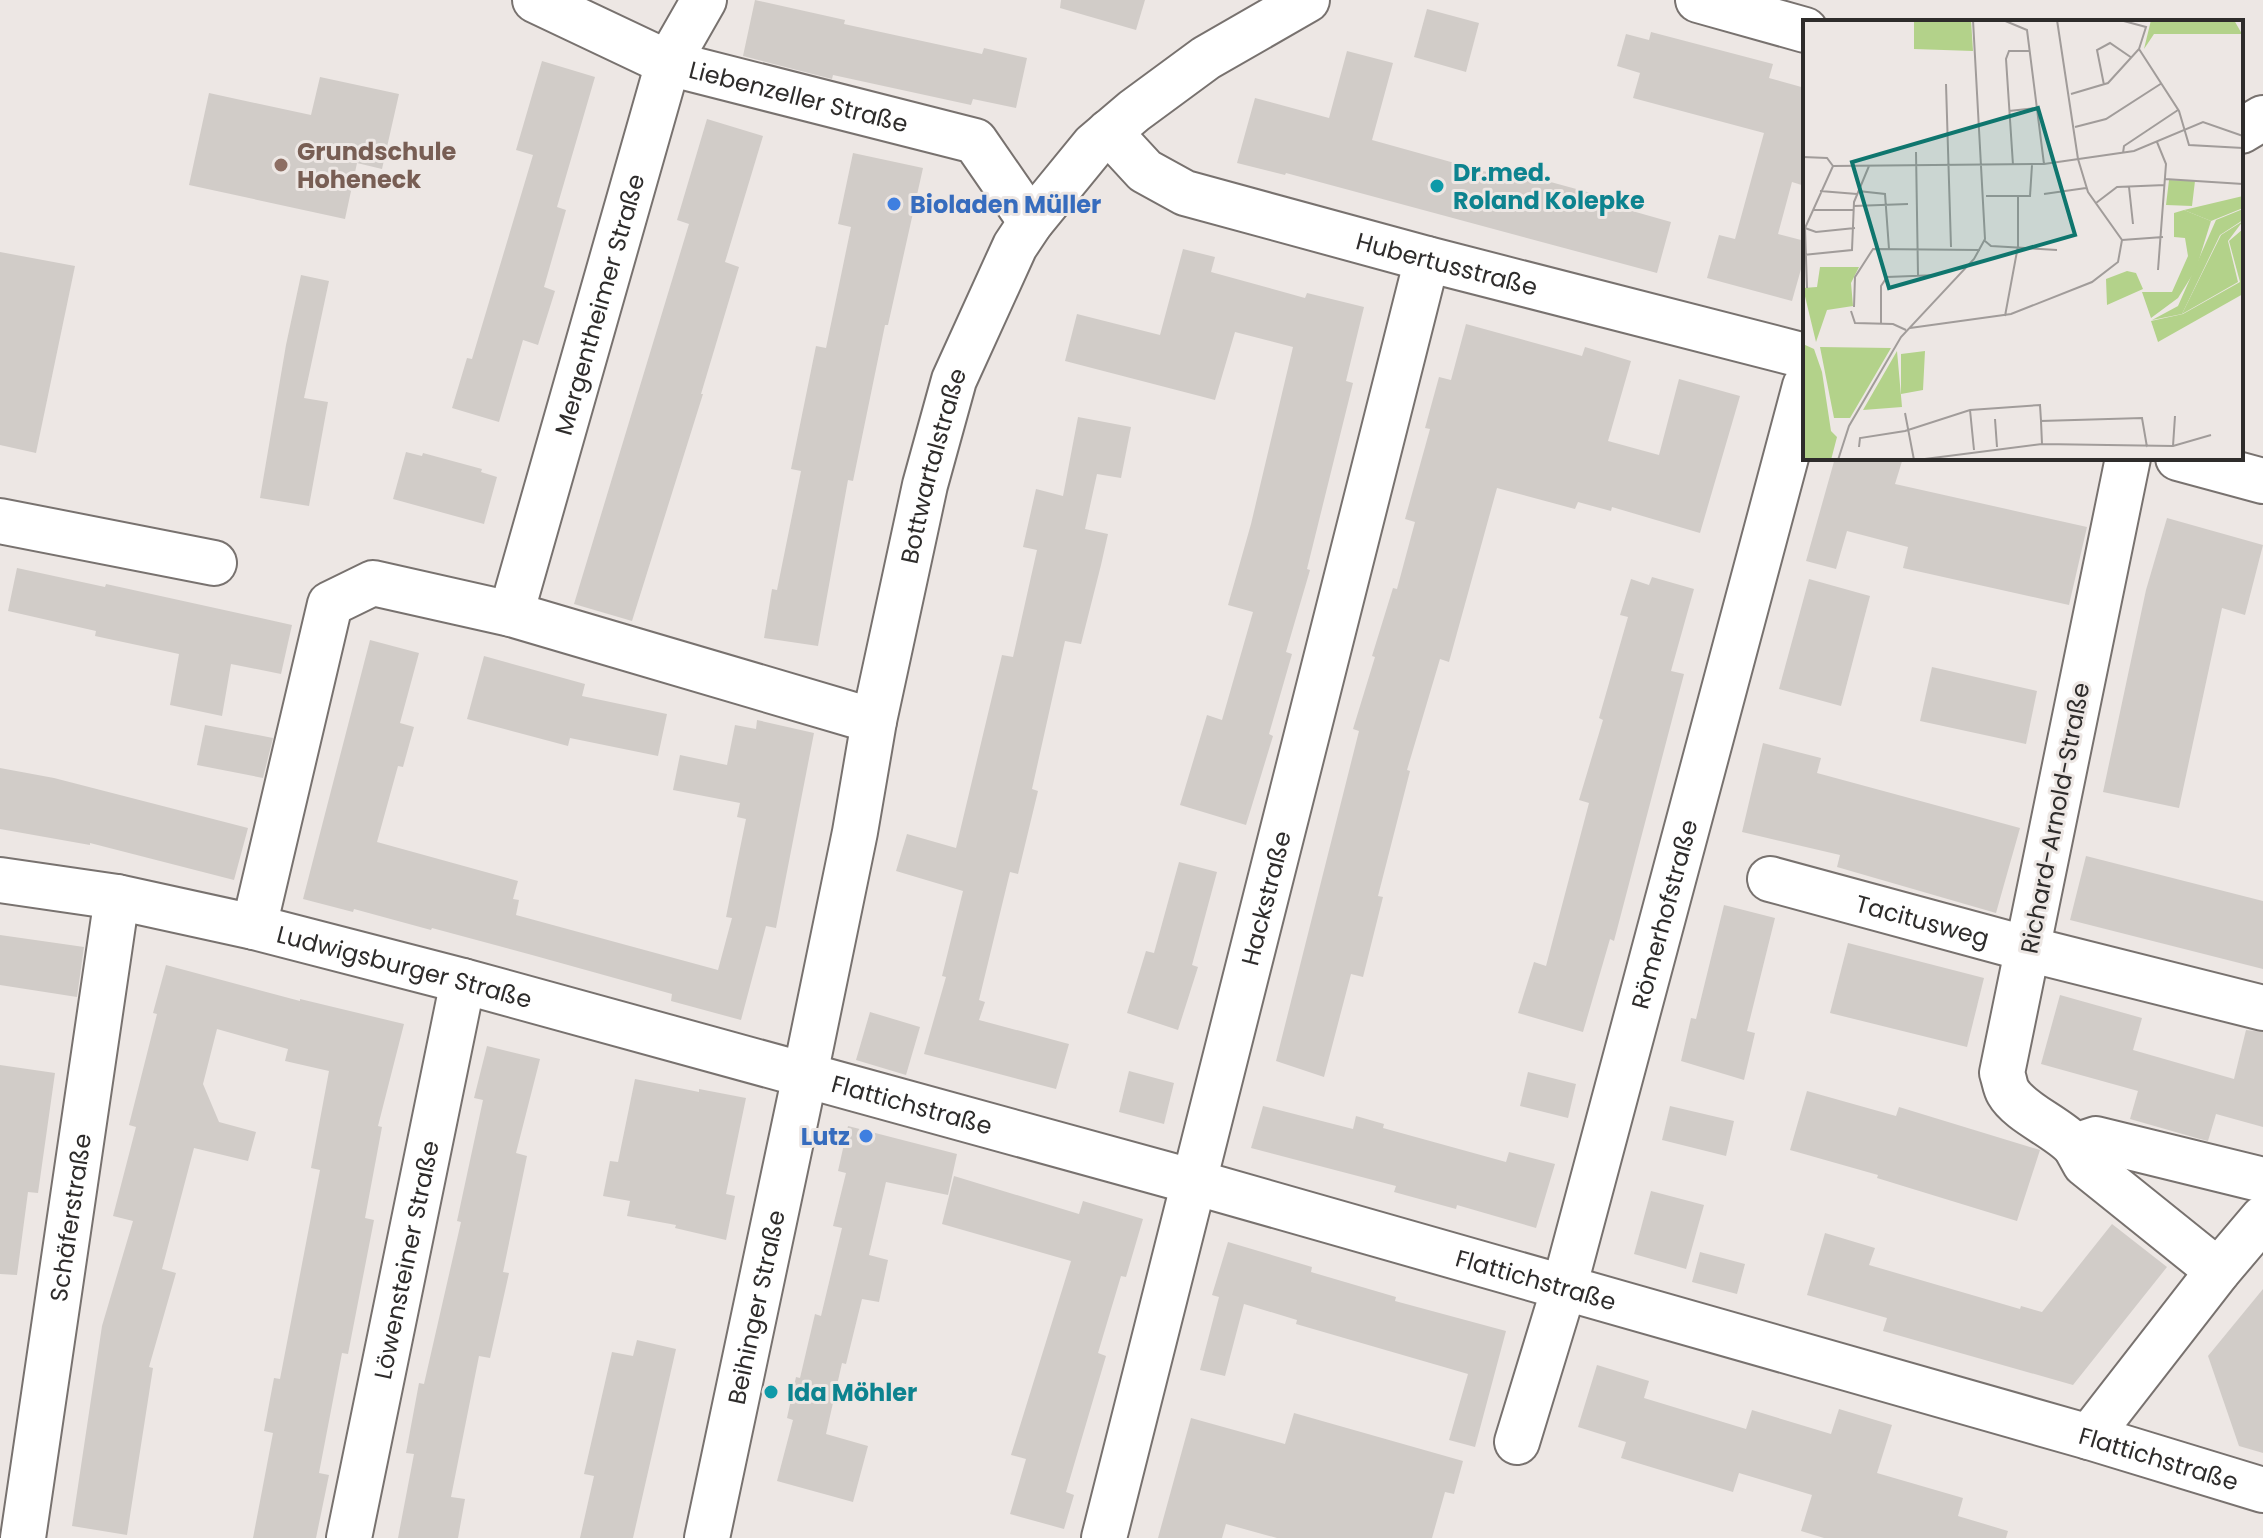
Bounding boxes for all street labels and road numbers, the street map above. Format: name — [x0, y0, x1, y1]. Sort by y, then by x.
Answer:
street label: Liebenzeller Straße — [686, 53, 912, 140]
street label: Mergentheimer Straße — [546, 170, 652, 439]
street label: Hubertusstraße — [1352, 224, 1541, 303]
street label: Bottwartalstraße — [892, 362, 974, 567]
street label: Richard-Arnold-Straße — [2013, 680, 2097, 956]
street label: Römerhofstraße — [1623, 816, 1705, 1013]
street label: Hackstraße — [1233, 827, 1298, 969]
street label: Tacitusweg — [1852, 886, 1993, 954]
street label: Ludwigsburger Straße — [273, 917, 536, 1016]
street label: Flattichstraße — [828, 1067, 996, 1142]
street label: Schäferstraße — [41, 1131, 99, 1304]
street label: Löwensteiner Straße — [365, 1138, 446, 1382]
street label: Beihinger Straße — [719, 1207, 793, 1407]
street label: Flattichstraße — [1452, 1241, 1620, 1318]
street label: Flattichstraße — [2075, 1418, 2243, 1498]

